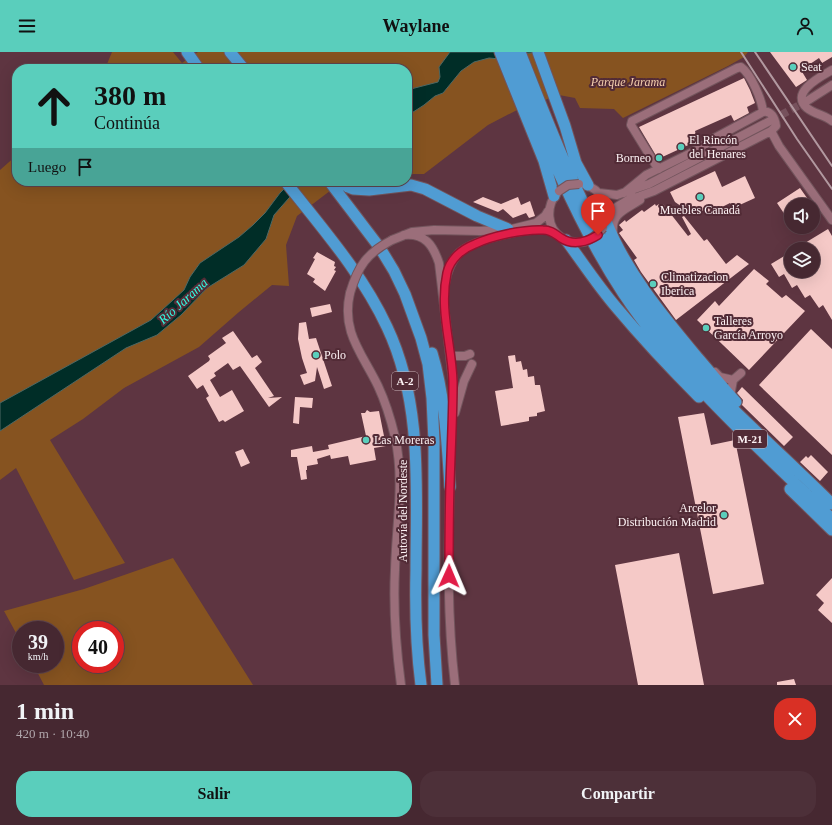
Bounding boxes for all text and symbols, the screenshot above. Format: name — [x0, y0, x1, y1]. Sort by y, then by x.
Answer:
icon: menu — [16, 15, 38, 37]
icon: person — [794, 15, 816, 37]
text: Waylane — [382, 16, 450, 36]
place label: Seat — [801, 60, 822, 74]
marker: Seat — [788, 62, 798, 72]
park label: Parque Jarama — [590, 75, 665, 89]
icon: ahead — [28, 80, 80, 132]
text: 380 m — [94, 80, 166, 111]
text: Continúa — [94, 113, 160, 133]
place label: El Rincón del Henares — [689, 133, 746, 161]
marker: El Rincón del Henares — [676, 142, 686, 152]
place label: Borneo — [616, 151, 651, 165]
marker: Borneo — [654, 153, 664, 163]
icon: arrive — [74, 156, 96, 178]
text: Luego — [28, 159, 66, 175]
marker: Muebles Canadá — [695, 192, 705, 202]
pin — [581, 194, 615, 235]
map controls — [784, 198, 820, 278]
button: sound — [784, 198, 820, 234]
icon: arrive — [587, 200, 609, 222]
place label: Muebles Canadá — [660, 203, 741, 217]
button: layers — [784, 242, 820, 278]
place label: Climatizacion Iberica — [661, 270, 728, 298]
water label: Río Jarama — [155, 275, 211, 328]
marker: Climatizacion Iberica — [648, 279, 658, 289]
place label: Talleres García Arroyo — [714, 314, 783, 342]
marker: Talleres García Arroyo — [701, 323, 711, 333]
place label: Polo — [324, 348, 346, 362]
marker: Polo — [311, 350, 321, 360]
road number: A-2 — [392, 372, 418, 390]
road number: M-21 — [733, 430, 767, 448]
place label: Las Moreras — [374, 433, 435, 447]
marker: Las Moreras — [361, 435, 371, 445]
street label: Autovía del Nordeste — [396, 460, 410, 562]
place label: Arcelor Distribución Madrid — [618, 501, 716, 529]
marker: Arcelor Distribución Madrid — [719, 510, 729, 520]
position arrow — [428, 555, 470, 597]
speed limit sign: 40 — [72, 621, 124, 673]
text: 39 — [28, 631, 48, 653]
text: km/h — [28, 651, 48, 662]
text: 1 min — [16, 698, 74, 724]
button: close — [774, 698, 816, 740]
text: 420 m · 10:40 — [16, 726, 89, 741]
button: Salir — [16, 771, 412, 817]
button: Compartir — [420, 771, 816, 817]

